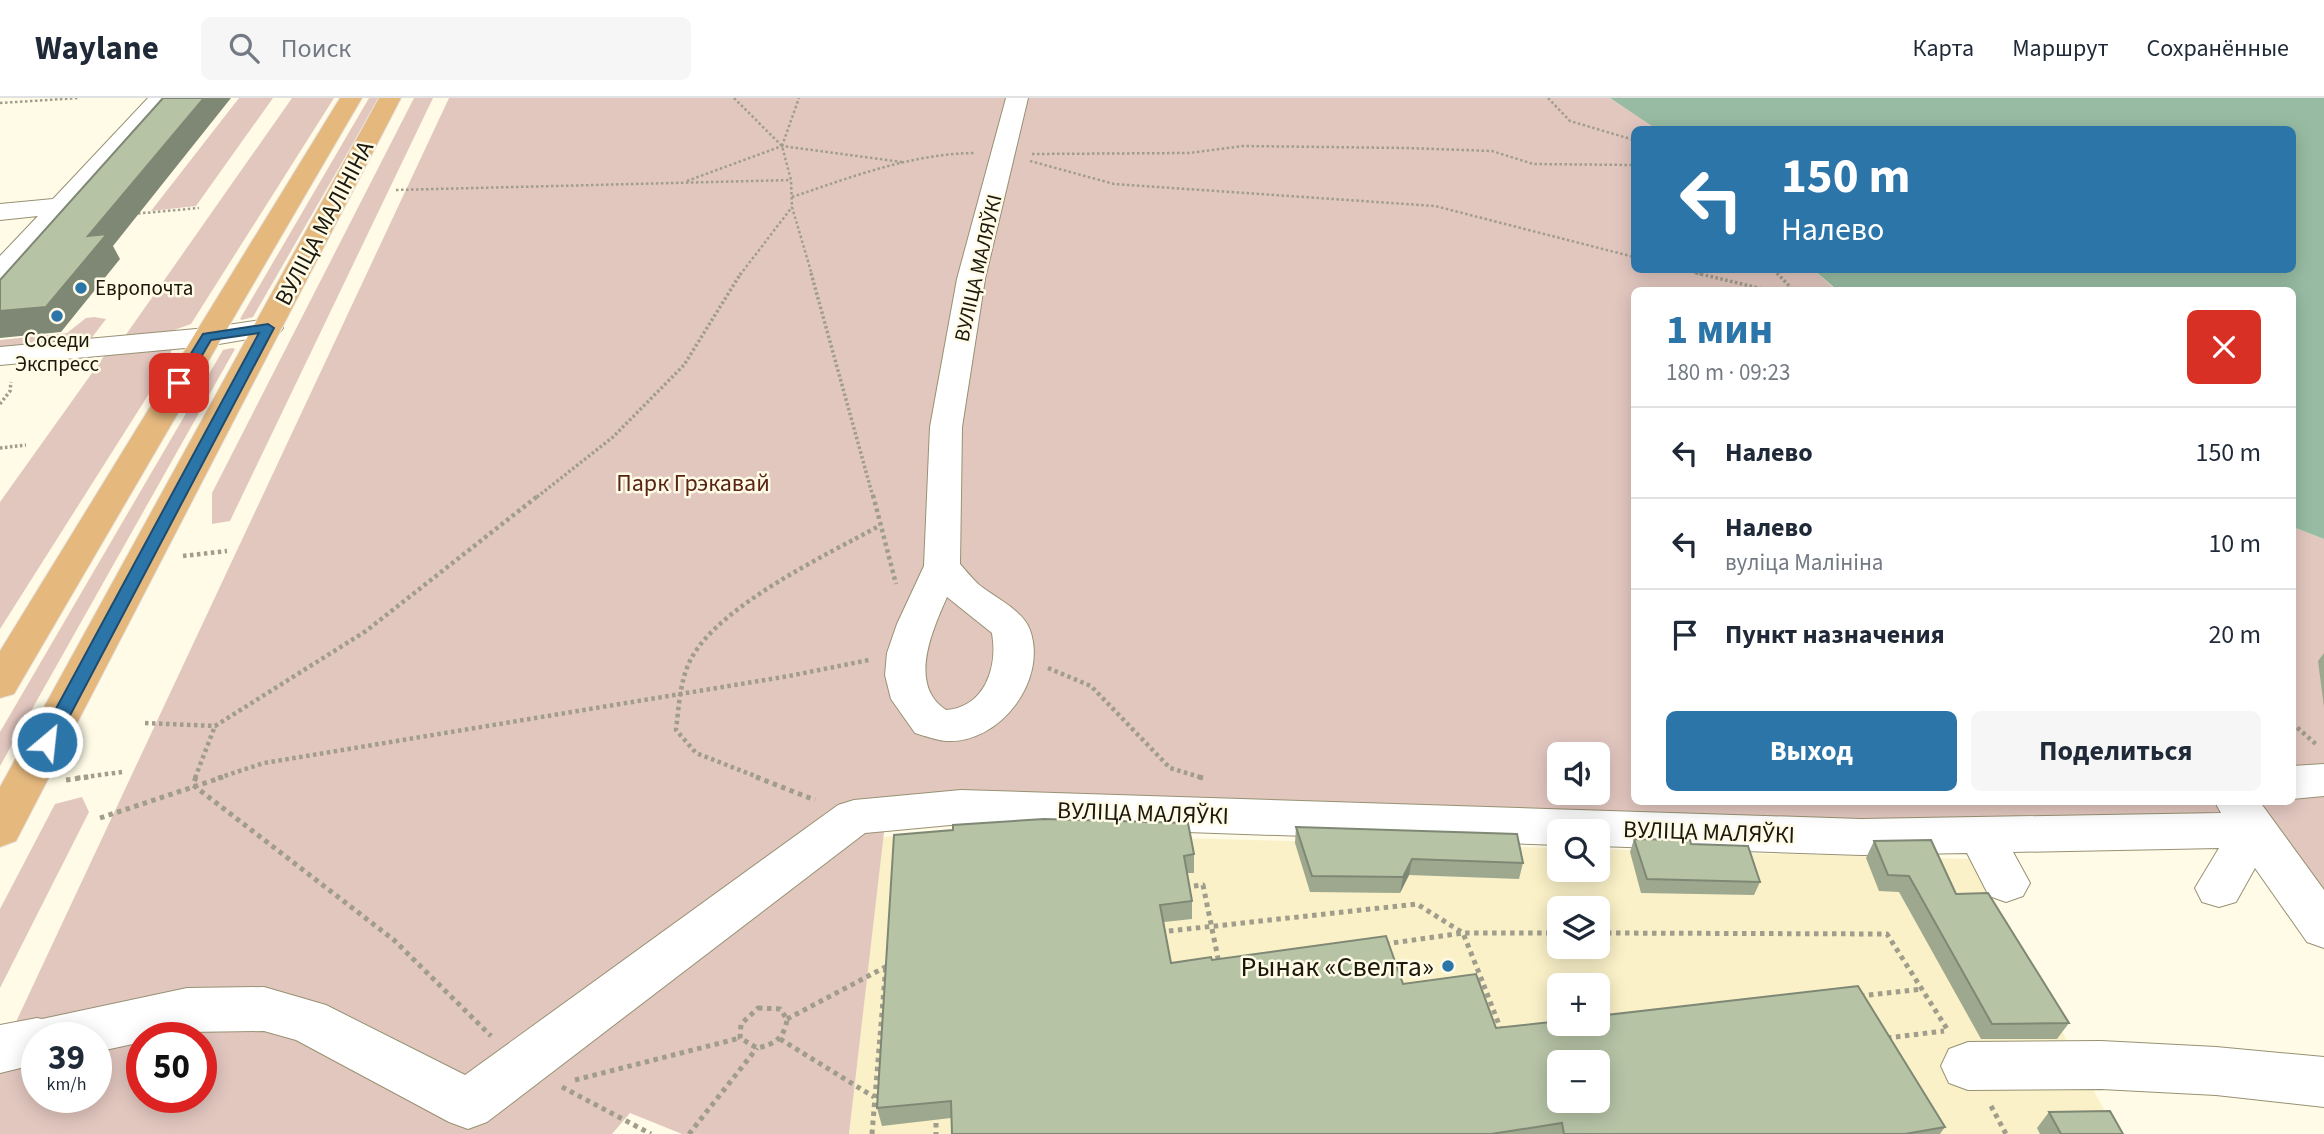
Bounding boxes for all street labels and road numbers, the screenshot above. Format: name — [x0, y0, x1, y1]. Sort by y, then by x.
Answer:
street label: ВУЛІЦА МАЛІНІНА — [266, 134, 383, 312]
street label: ВУЛІЦА МАЛЯЎКІ — [946, 191, 1010, 345]
street label: ВУЛІЦА МАЛЯЎКІ — [1056, 793, 1230, 834]
street label: ВУЛІЦА МАЛЯЎКІ — [1622, 812, 1796, 853]

